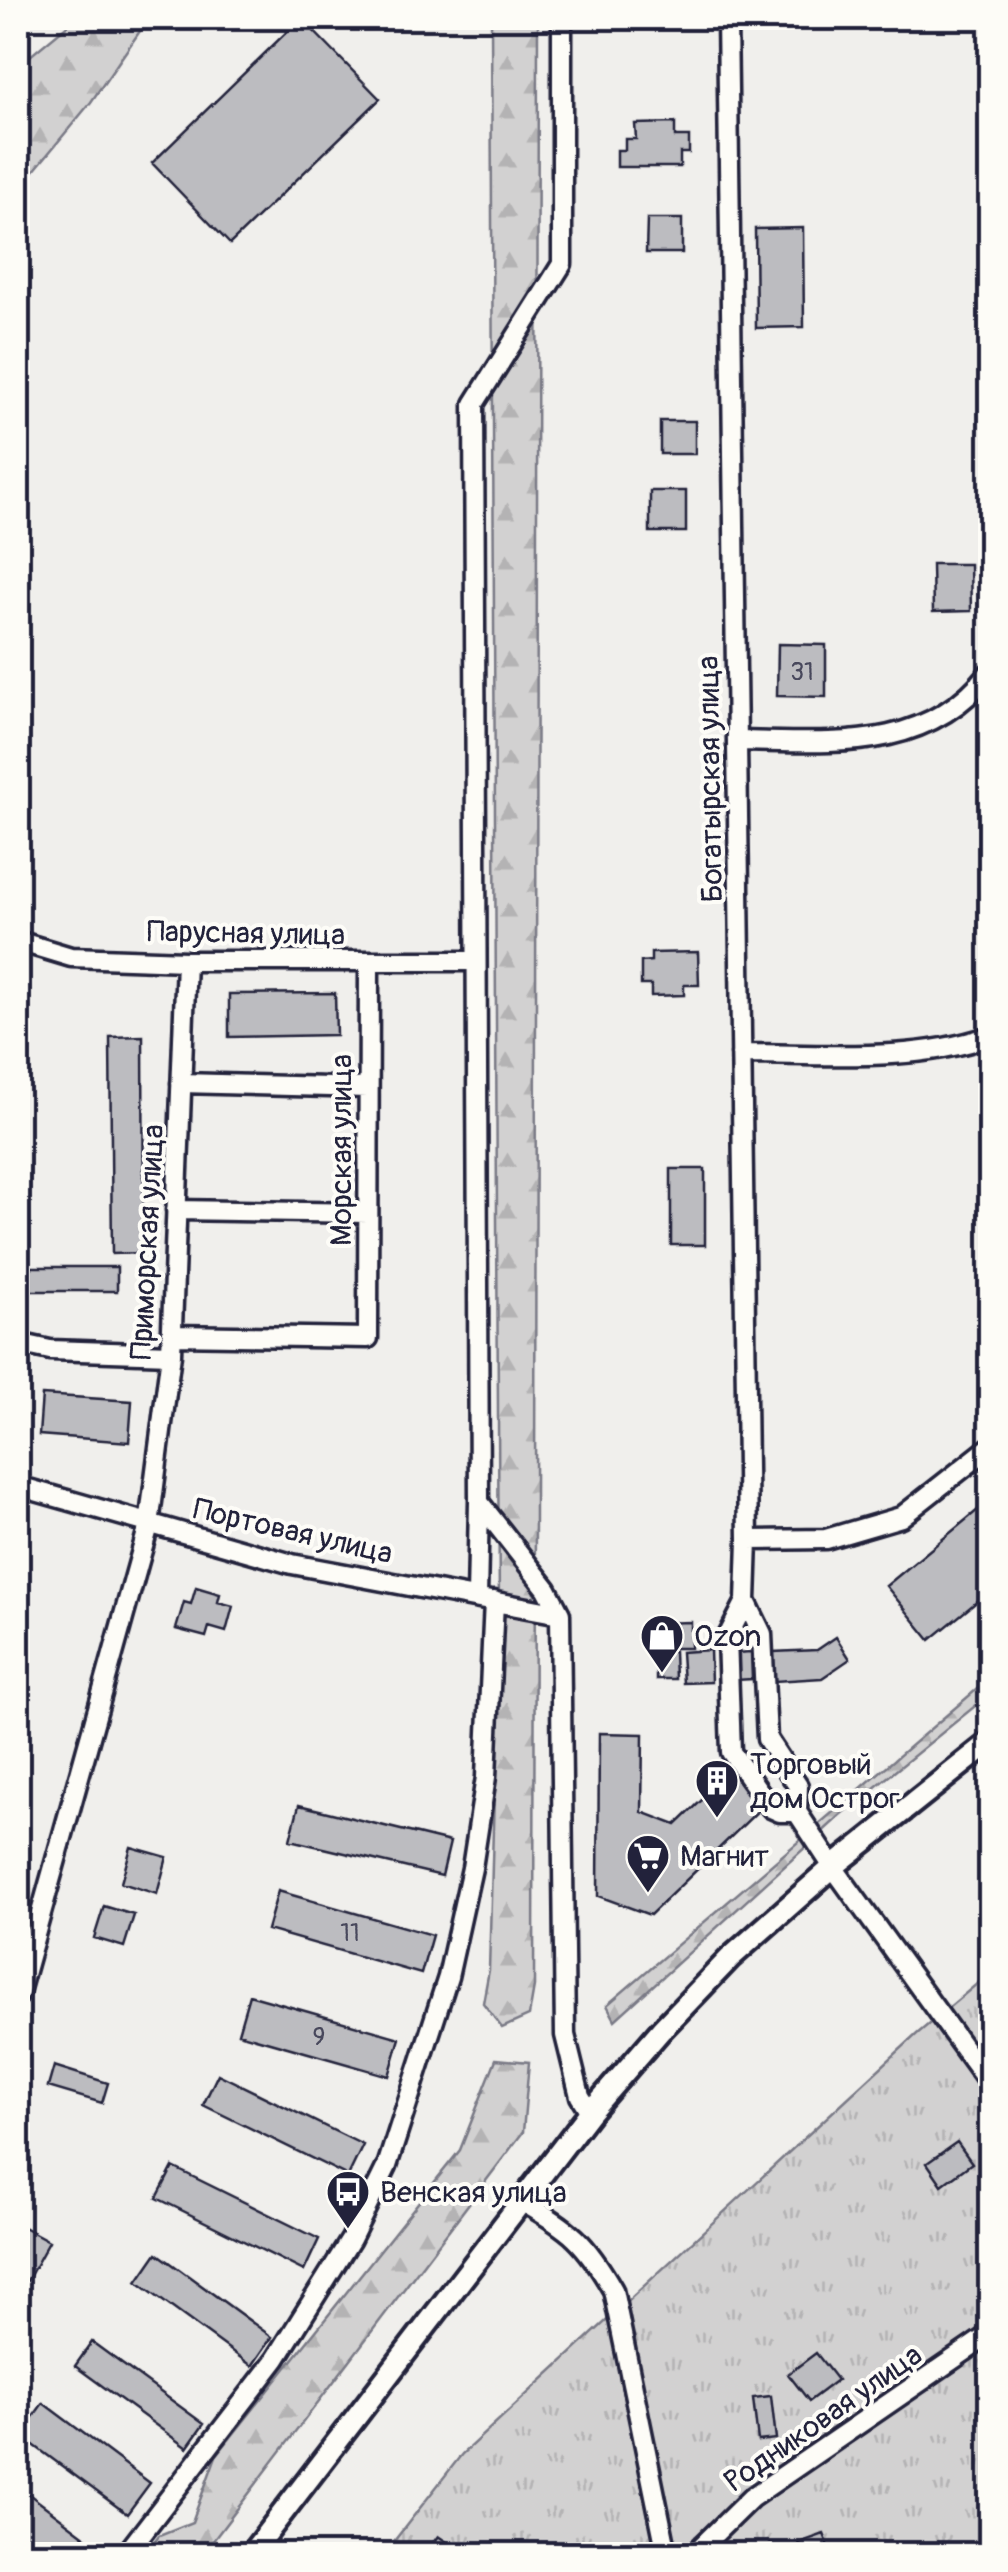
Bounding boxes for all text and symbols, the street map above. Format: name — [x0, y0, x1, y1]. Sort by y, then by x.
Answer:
street label: Богатырская улица — [690, 655, 731, 903]
house number: 31 — [790, 657, 814, 688]
street label: Парусная улица — [146, 913, 345, 954]
street label: Морская улица — [323, 1054, 360, 1246]
street label: Приморская улица — [123, 1123, 172, 1361]
street label: Портовая улица — [190, 1491, 396, 1572]
shop icon: Ozon — [639, 1613, 685, 1674]
place label: Ozon — [694, 1618, 761, 1655]
place label: Торговый дом Острог — [750, 1746, 900, 1817]
building icon: Торговый дом Острог — [694, 1758, 740, 1819]
supermarket icon: Магнит — [625, 1833, 671, 1894]
place label: Магнит — [680, 1838, 769, 1875]
house number: 11 — [340, 1918, 360, 1949]
house number: 9 — [313, 2022, 325, 2053]
bus stop icon: Венская улица — [325, 2169, 371, 2230]
place label: Венская улица — [380, 2174, 567, 2211]
street label: Родниковая улица — [717, 2336, 929, 2500]

